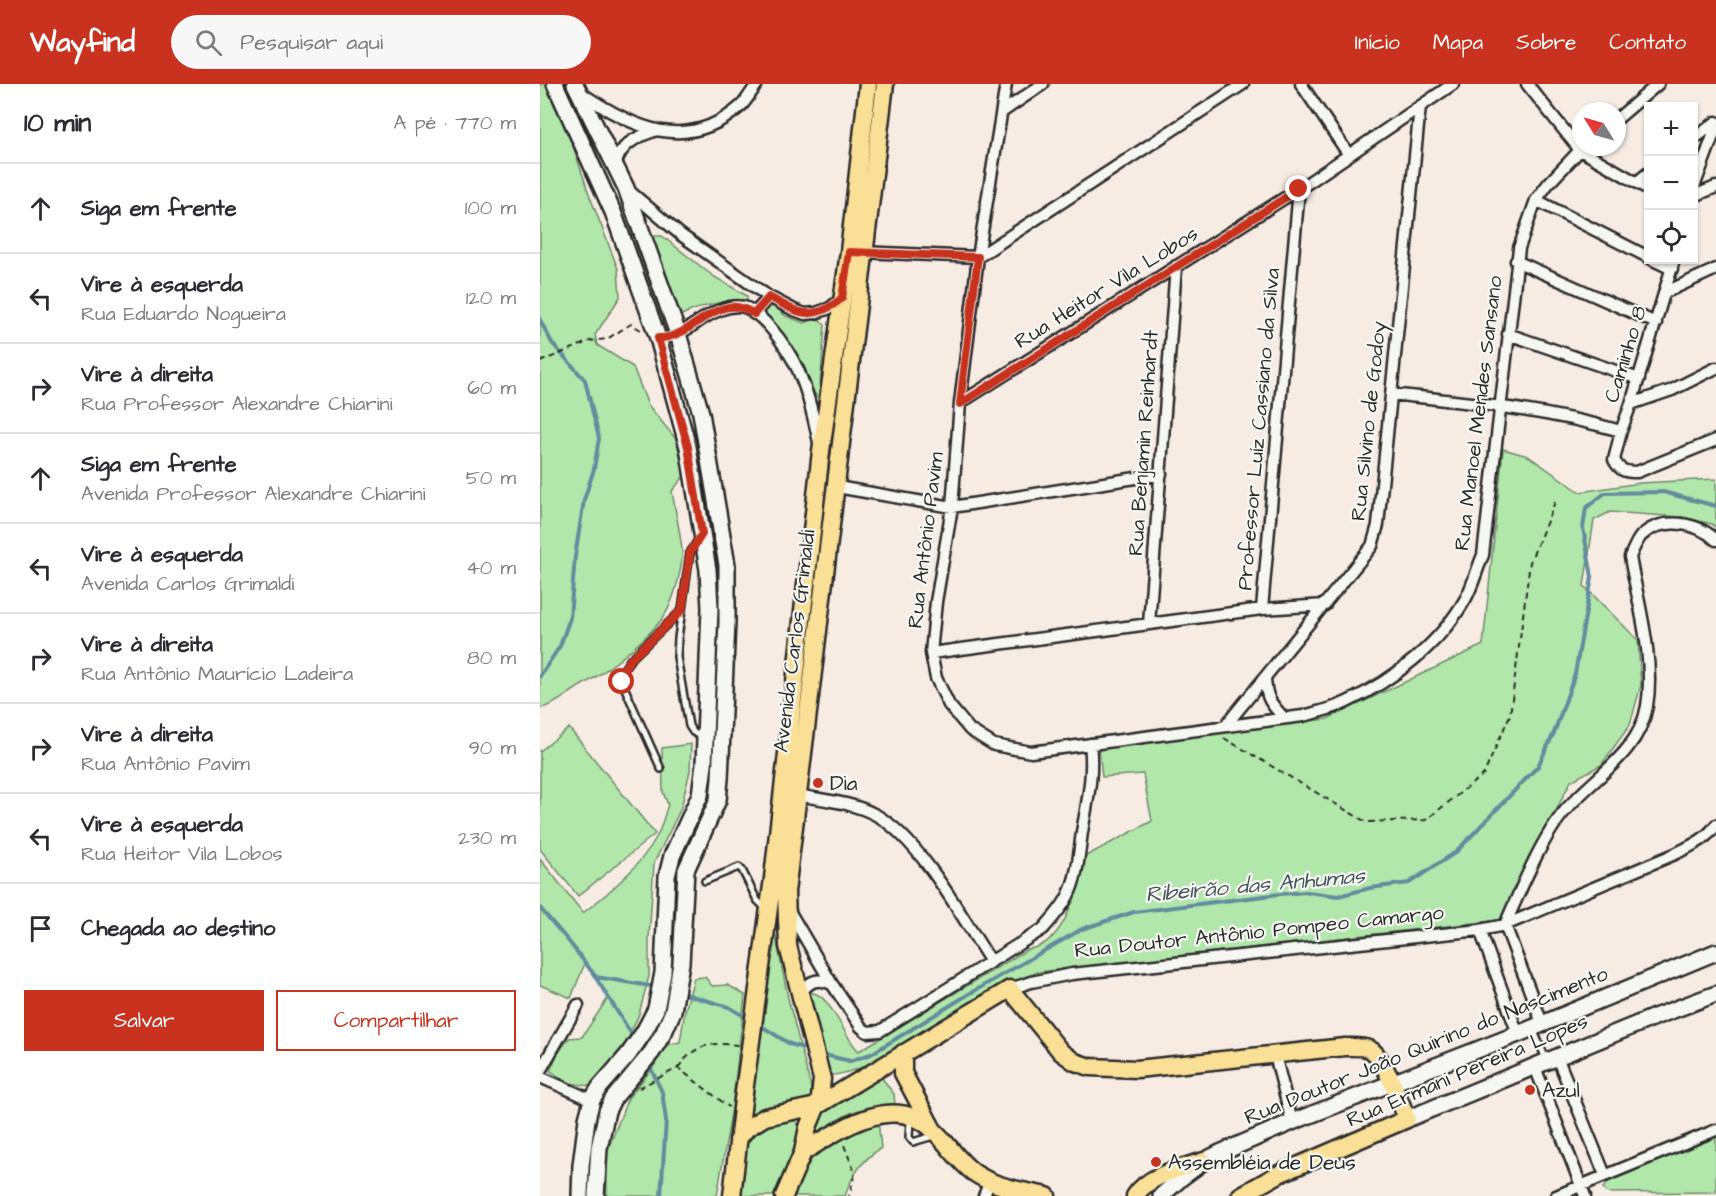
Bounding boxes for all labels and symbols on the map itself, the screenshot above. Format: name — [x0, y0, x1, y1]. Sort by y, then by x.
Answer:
north arrow — [1572, 102, 1626, 156]
route end — [1285, 175, 1311, 201]
street label: Rua Heitor Vila Lobos — [1009, 219, 1204, 356]
street label: Professor Luíz Cassiano da Silva — [1230, 266, 1287, 591]
street label: Rua Manoel Mendes Sansano — [1447, 274, 1510, 552]
street label: Caminho 8 — [1597, 302, 1654, 406]
street label: Rua Silvino de Godoy — [1344, 319, 1395, 522]
street label: Rua Benjamin Reinhardt — [1121, 329, 1166, 557]
street label: Rua Antônio Pavim — [900, 450, 951, 630]
street label: Avenida Carlos Grimaldi — [766, 528, 823, 754]
route start — [608, 668, 634, 694]
place label: Dia — [830, 769, 858, 798]
marker: Dia — [811, 776, 825, 790]
water label: Ribeirão das Anhumas — [1144, 860, 1367, 911]
street label: Rua Doutor Antônio Pompeo Camargo — [1073, 898, 1445, 967]
street label: Rua Doutor João Quirino do Nascimento — [1240, 959, 1612, 1132]
street label: Rua Ermani Pereira Lopes — [1342, 1006, 1593, 1135]
place label: Azul — [1542, 1076, 1580, 1105]
marker: Azul — [1523, 1083, 1537, 1097]
place label: Assembléia de Deus — [1168, 1148, 1356, 1177]
marker: Assembléia de Deus — [1149, 1155, 1163, 1169]

